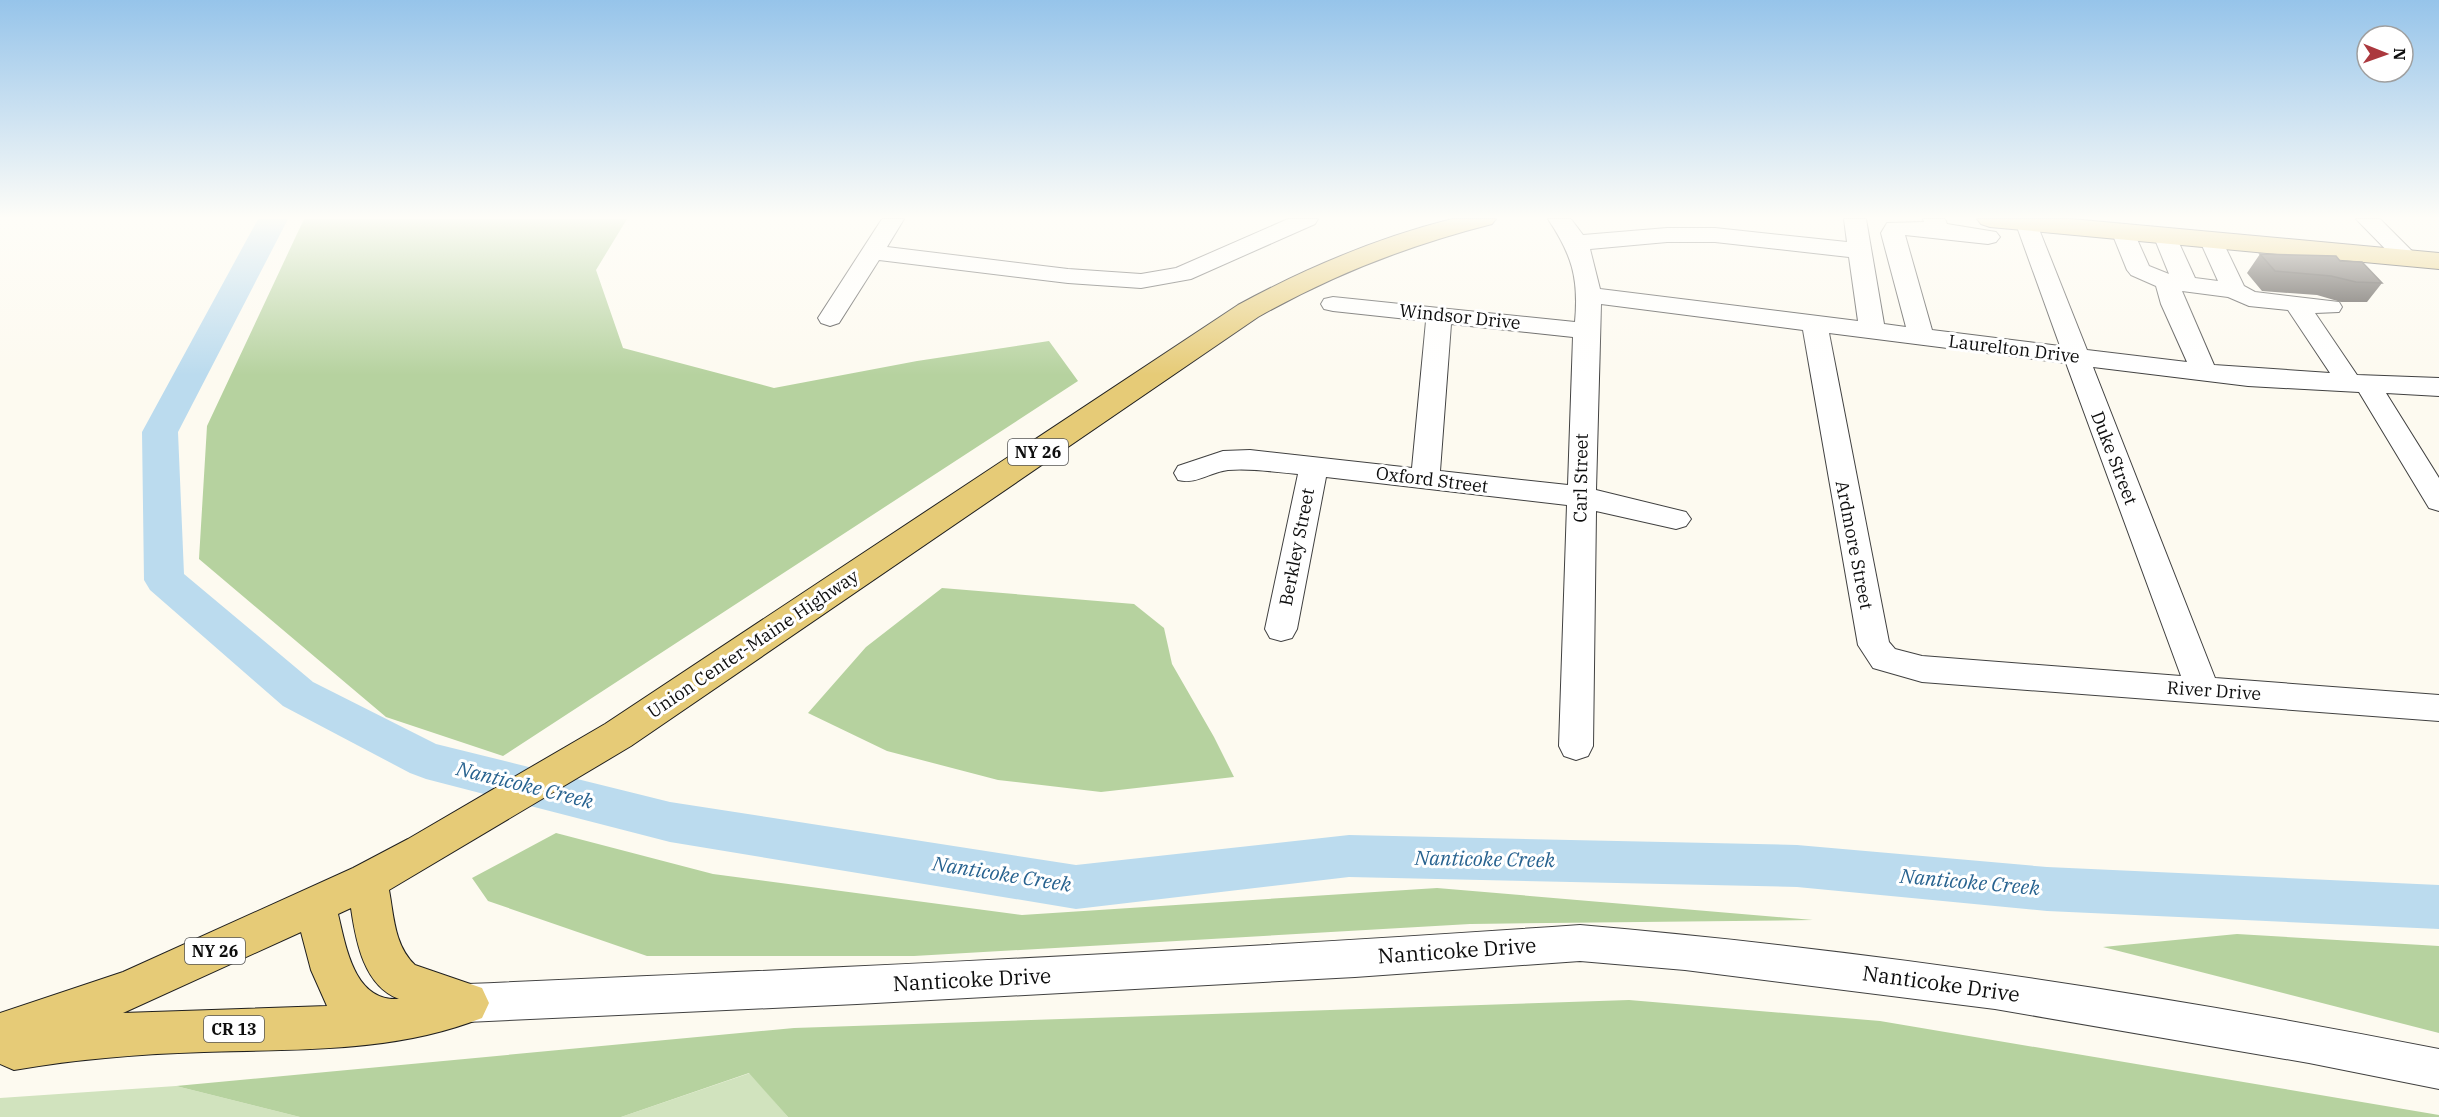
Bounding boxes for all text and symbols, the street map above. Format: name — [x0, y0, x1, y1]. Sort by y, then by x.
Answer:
north arrow — [2355, 24, 2415, 84]
text: N — [2390, 48, 2410, 61]
street label: Windsor Drive — [1398, 299, 1522, 334]
street label: Laurelton Drive — [1947, 329, 2081, 368]
street label: Duke Street — [2086, 408, 2143, 508]
street label: Carl Street — [1568, 433, 1593, 523]
road number: NY 26 — [1008, 439, 1068, 465]
street label: Oxford Street — [1375, 461, 1489, 498]
street label: Ardmore Street — [1831, 478, 1878, 611]
street label: Berkley Street — [1274, 486, 1319, 608]
street label: Union Center-Maine Highway — [643, 564, 863, 723]
street label: River Drive — [2166, 676, 2262, 705]
water label: Nanticoke Creek — [453, 754, 597, 815]
water label: Nanticoke Creek — [1414, 844, 1556, 873]
water label: Nanticoke Creek — [930, 849, 1074, 898]
water label: Nanticoke Creek — [1898, 862, 2041, 901]
street label: Nanticoke Drive — [1377, 931, 1537, 970]
road number: NY 26 — [185, 938, 245, 964]
street label: Nanticoke Drive — [1861, 958, 2022, 1008]
street label: Nanticoke Drive — [892, 961, 1052, 997]
road number: CR 13 — [204, 1016, 264, 1042]

